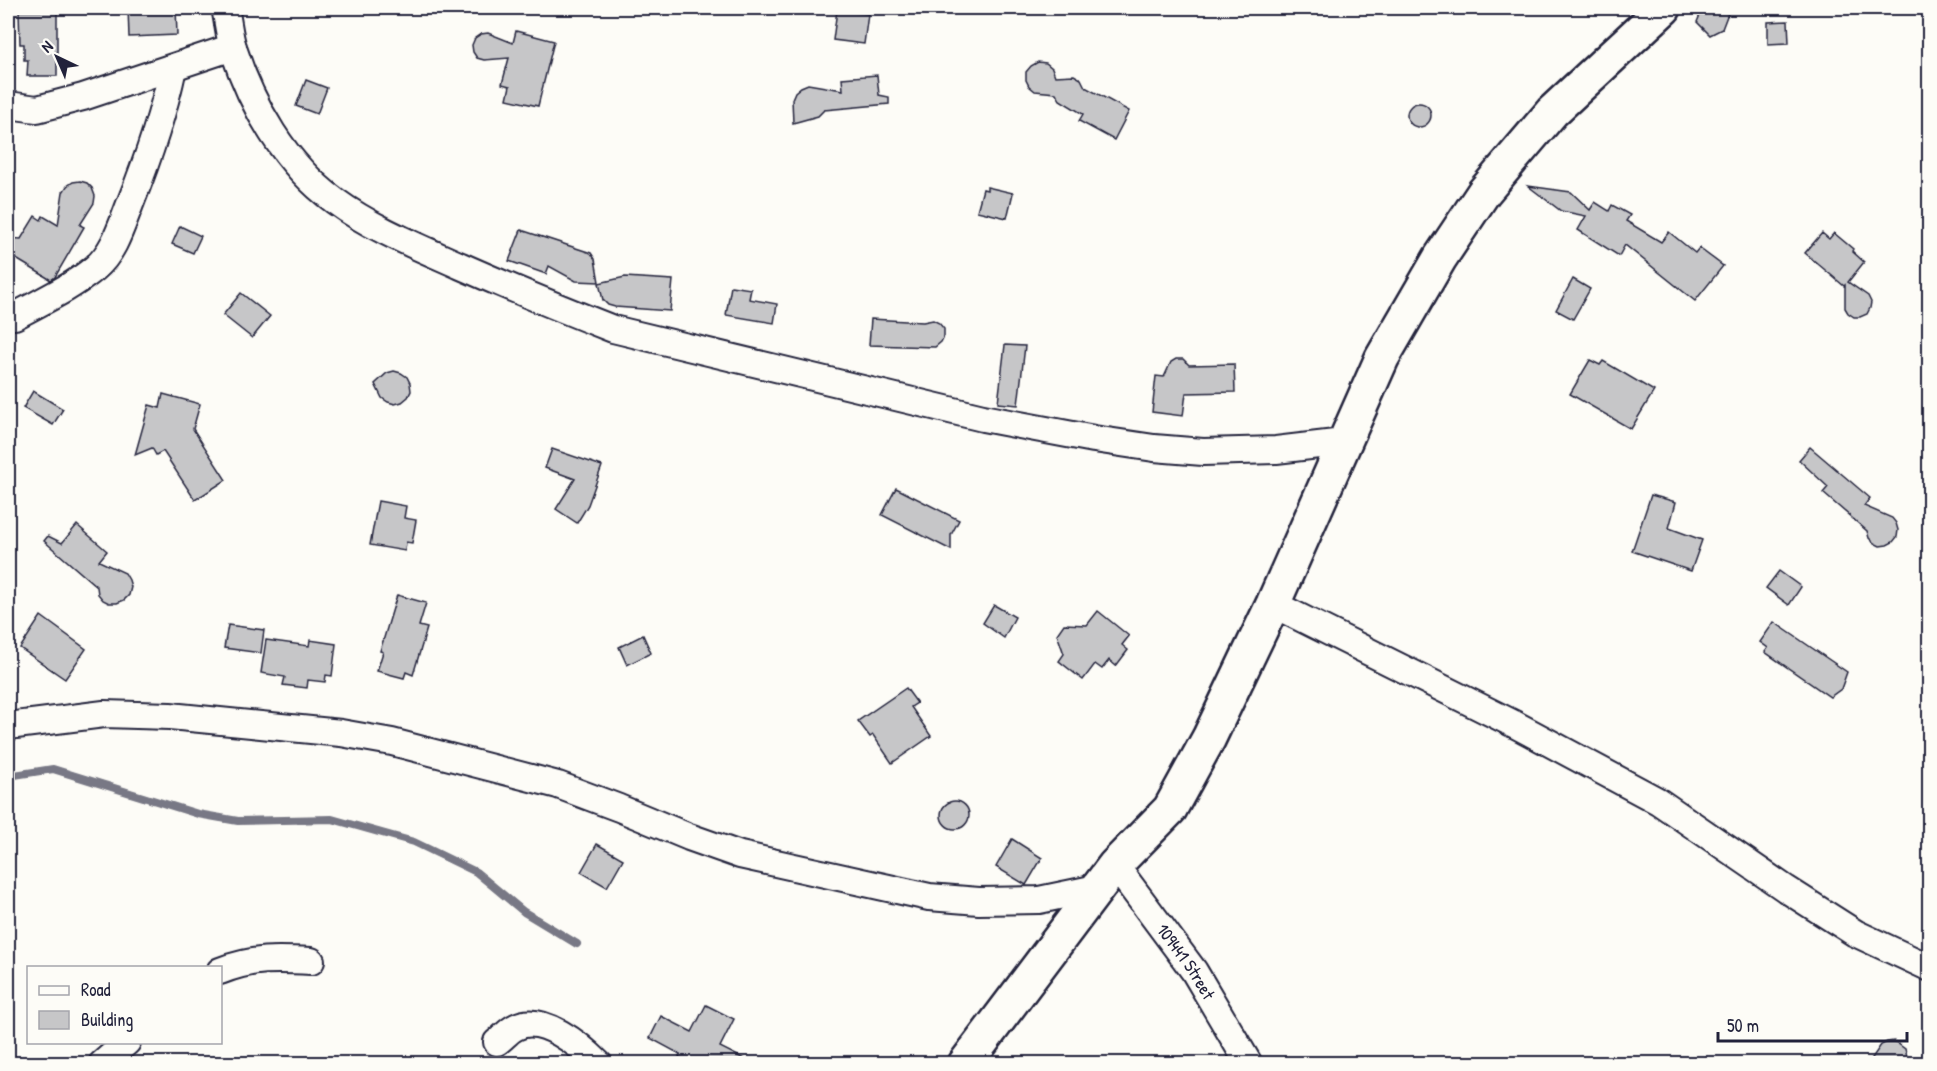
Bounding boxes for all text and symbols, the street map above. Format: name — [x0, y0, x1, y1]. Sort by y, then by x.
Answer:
north arrow — [27, 27, 87, 87]
text: N — [36, 35, 58, 57]
street label: 109441 Street — [1151, 918, 1222, 1005]
legend — [27, 966, 222, 1044]
text: Road — [81, 977, 111, 1002]
scale bar — [1718, 1005, 1907, 1043]
text: Building — [81, 1007, 133, 1032]
text: 50 m — [1727, 1013, 1759, 1038]

